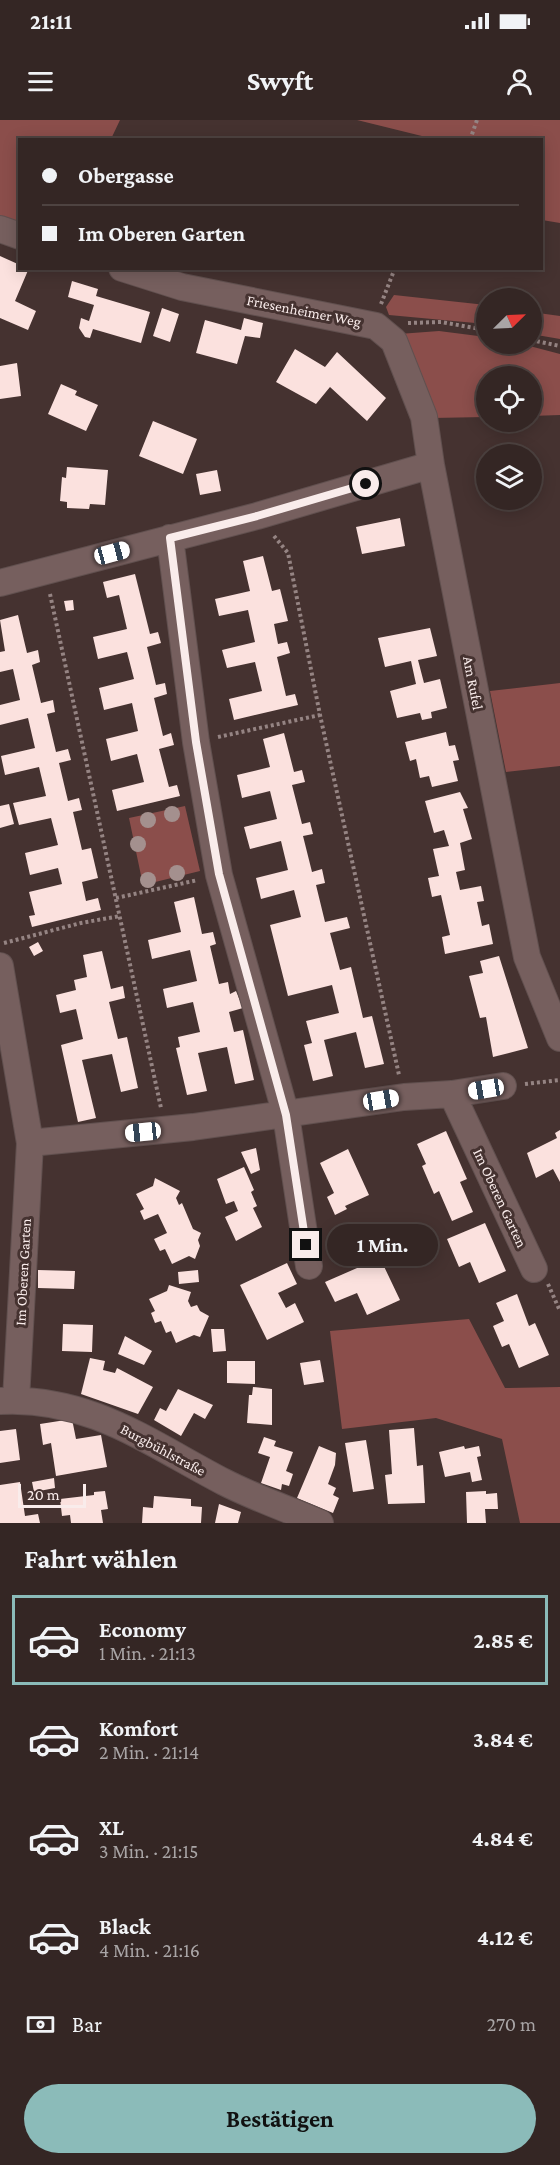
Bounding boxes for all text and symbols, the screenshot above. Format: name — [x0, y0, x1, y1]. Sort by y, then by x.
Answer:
text: 21:11 — [30, 9, 72, 34]
icon: menu — [24, 65, 57, 98]
icon: person — [503, 65, 536, 98]
text: Swyft — [247, 66, 313, 96]
text: Obergasse — [78, 163, 174, 188]
text: Im Oberen Garten — [78, 221, 245, 246]
north arrow — [476, 288, 542, 354]
map controls — [476, 288, 542, 510]
street label: Friesenheimer Weg — [245, 292, 362, 331]
button: locate — [476, 366, 542, 432]
button: layers — [476, 444, 542, 510]
route start — [352, 470, 379, 497]
car — [92, 540, 132, 566]
street label: Am Rufel — [460, 655, 486, 711]
car — [467, 1077, 505, 1101]
car — [362, 1088, 400, 1112]
car — [124, 1121, 162, 1143]
street label: Im Oberen Garten — [470, 1146, 530, 1250]
street label: Im Oberen Garten — [12, 1218, 34, 1326]
callout: 1 Min. — [327, 1224, 438, 1266]
route end — [292, 1231, 319, 1258]
text: 1 Min. — [357, 1234, 408, 1256]
street label: Burgbühlstraße — [117, 1421, 209, 1480]
scale bar — [18, 1481, 86, 1508]
text: 20 m — [27, 1486, 60, 1503]
text: Fahrt wählen — [24, 1544, 177, 1574]
icon: car — [27, 1613, 81, 1667]
text: Economy — [99, 1617, 186, 1642]
text: 2.85 € — [474, 1628, 533, 1653]
text: 1 Min. · 21:13 — [99, 1642, 196, 1664]
icon: car — [27, 1712, 81, 1766]
text: Komfort — [99, 1716, 178, 1741]
text: 3.84 € — [473, 1727, 533, 1752]
text: 2 Min. · 21:14 — [99, 1741, 199, 1763]
icon: car — [27, 1811, 81, 1865]
text: XL — [99, 1815, 124, 1840]
text: 4.84 € — [472, 1826, 533, 1851]
text: 3 Min. · 21:15 — [99, 1840, 199, 1862]
icon: car — [27, 1910, 81, 1964]
text: Black — [99, 1914, 151, 1939]
text: 4.12 € — [477, 1925, 533, 1950]
text: 4 Min. · 21:16 — [99, 1939, 200, 1961]
icon: cash — [24, 2008, 57, 2041]
text: Bar — [72, 2012, 102, 2037]
text: 270 m — [487, 2013, 536, 2035]
button: Bestätigen — [24, 2084, 536, 2153]

